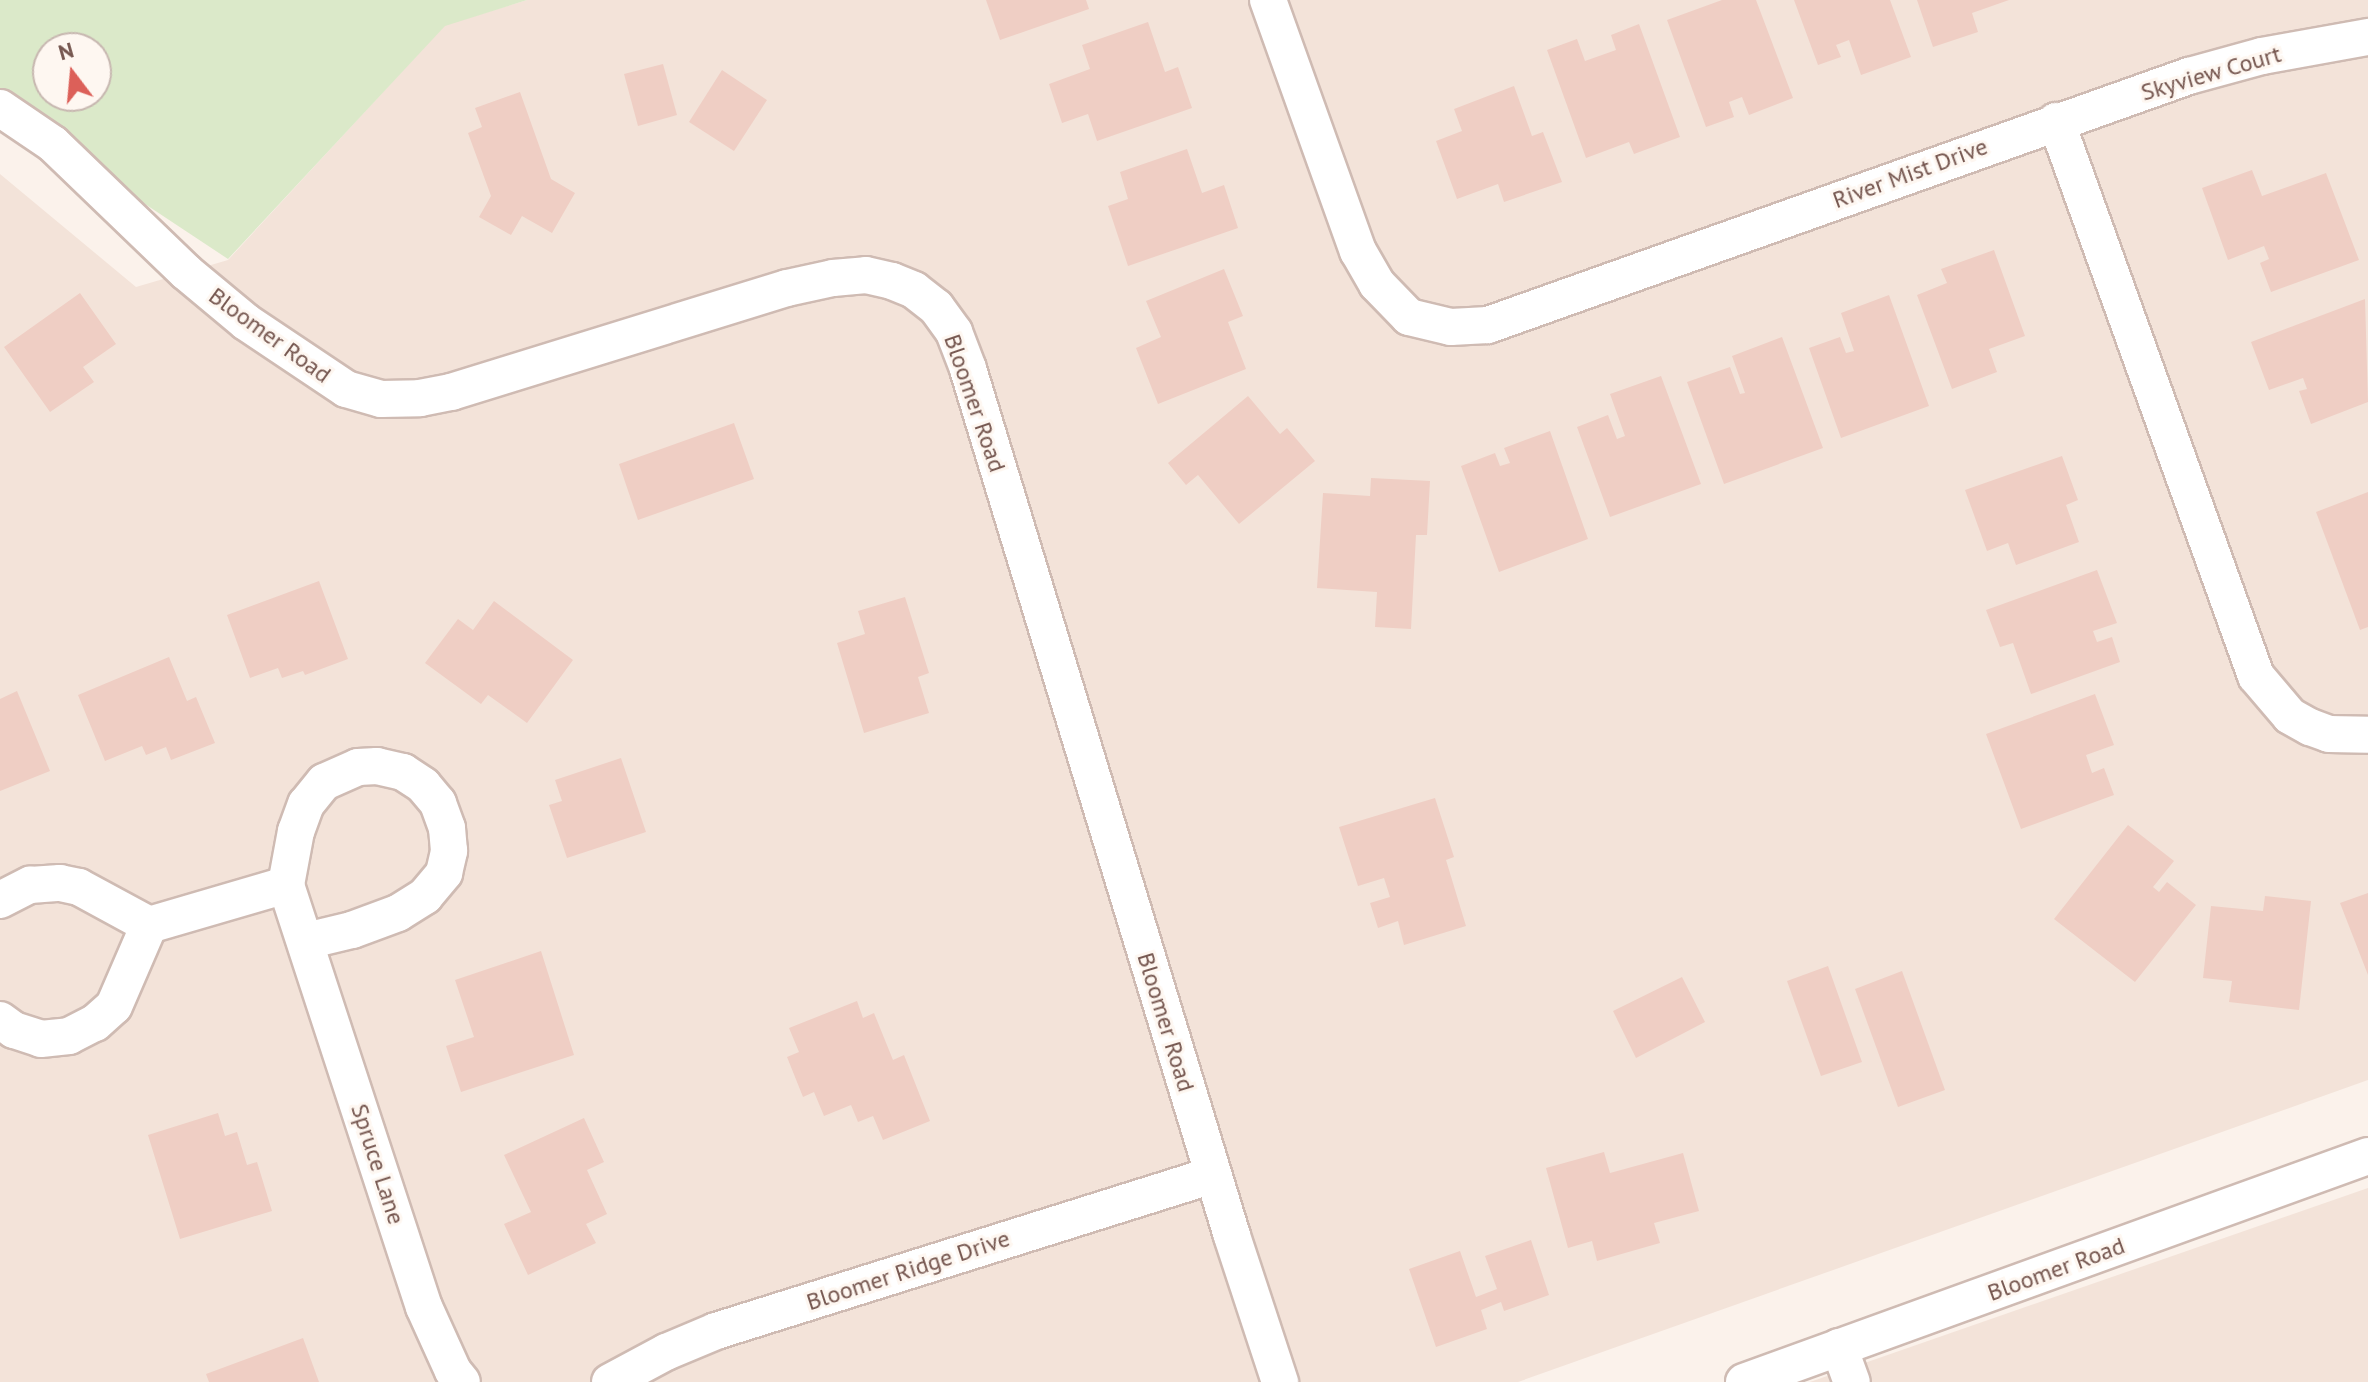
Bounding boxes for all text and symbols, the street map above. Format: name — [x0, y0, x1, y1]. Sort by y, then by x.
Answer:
north arrow — [32, 32, 112, 112]
text: N — [55, 35, 77, 66]
street label: Skyview Court — [2137, 39, 2285, 107]
street label: River Mist Drive — [1829, 132, 1991, 214]
street label: Bloomer Road — [203, 281, 337, 389]
street label: Bloomer Road — [938, 330, 1012, 476]
street label: Bloomer Road — [1131, 949, 1201, 1095]
street label: Spruce Lane — [345, 1100, 411, 1228]
street label: Bloomer Ridge Drive — [803, 1224, 1013, 1316]
street label: Bloomer Road — [1984, 1231, 2128, 1307]

